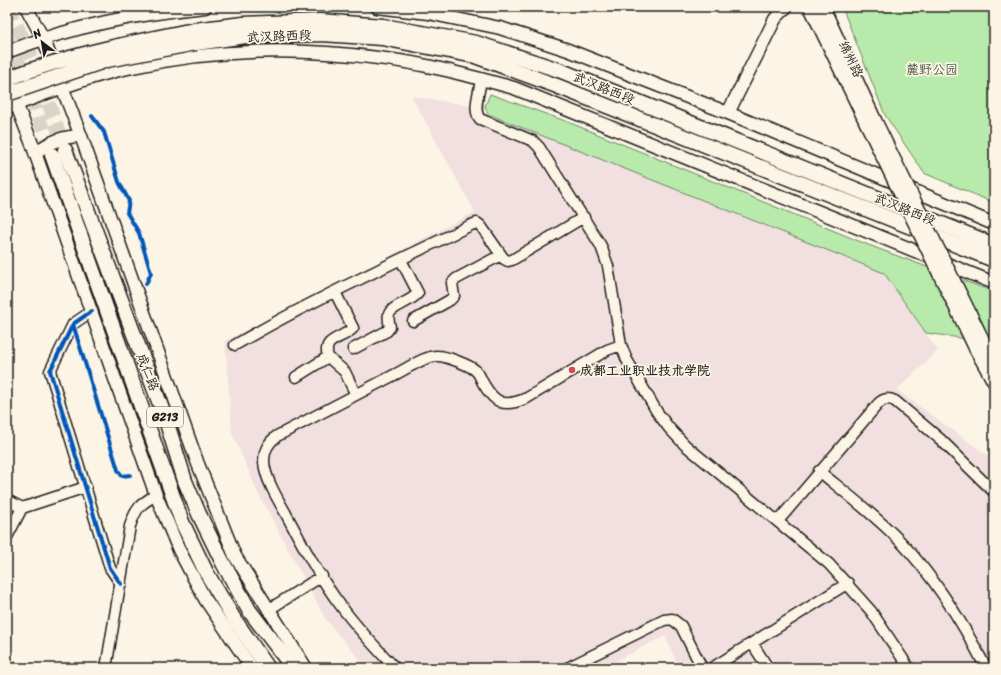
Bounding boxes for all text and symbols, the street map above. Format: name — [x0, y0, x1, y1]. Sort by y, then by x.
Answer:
north arrow — [22, 22, 62, 62]
street label: 武汉路西段 — [246, 23, 312, 49]
text: N — [28, 24, 46, 44]
street label: 绵州路 — [832, 36, 870, 82]
park label: 麓野公园 — [906, 58, 958, 81]
street label: 武汉路西段 — [570, 65, 638, 111]
street label: 武汉路西段 — [871, 186, 939, 232]
street label: 成仁路 — [130, 350, 166, 394]
place label: 成都工业职业技术学院 — [580, 359, 710, 382]
marker: 成都工业职业技术学院 — [567, 365, 577, 375]
road number: G213 — [147, 407, 183, 427]

